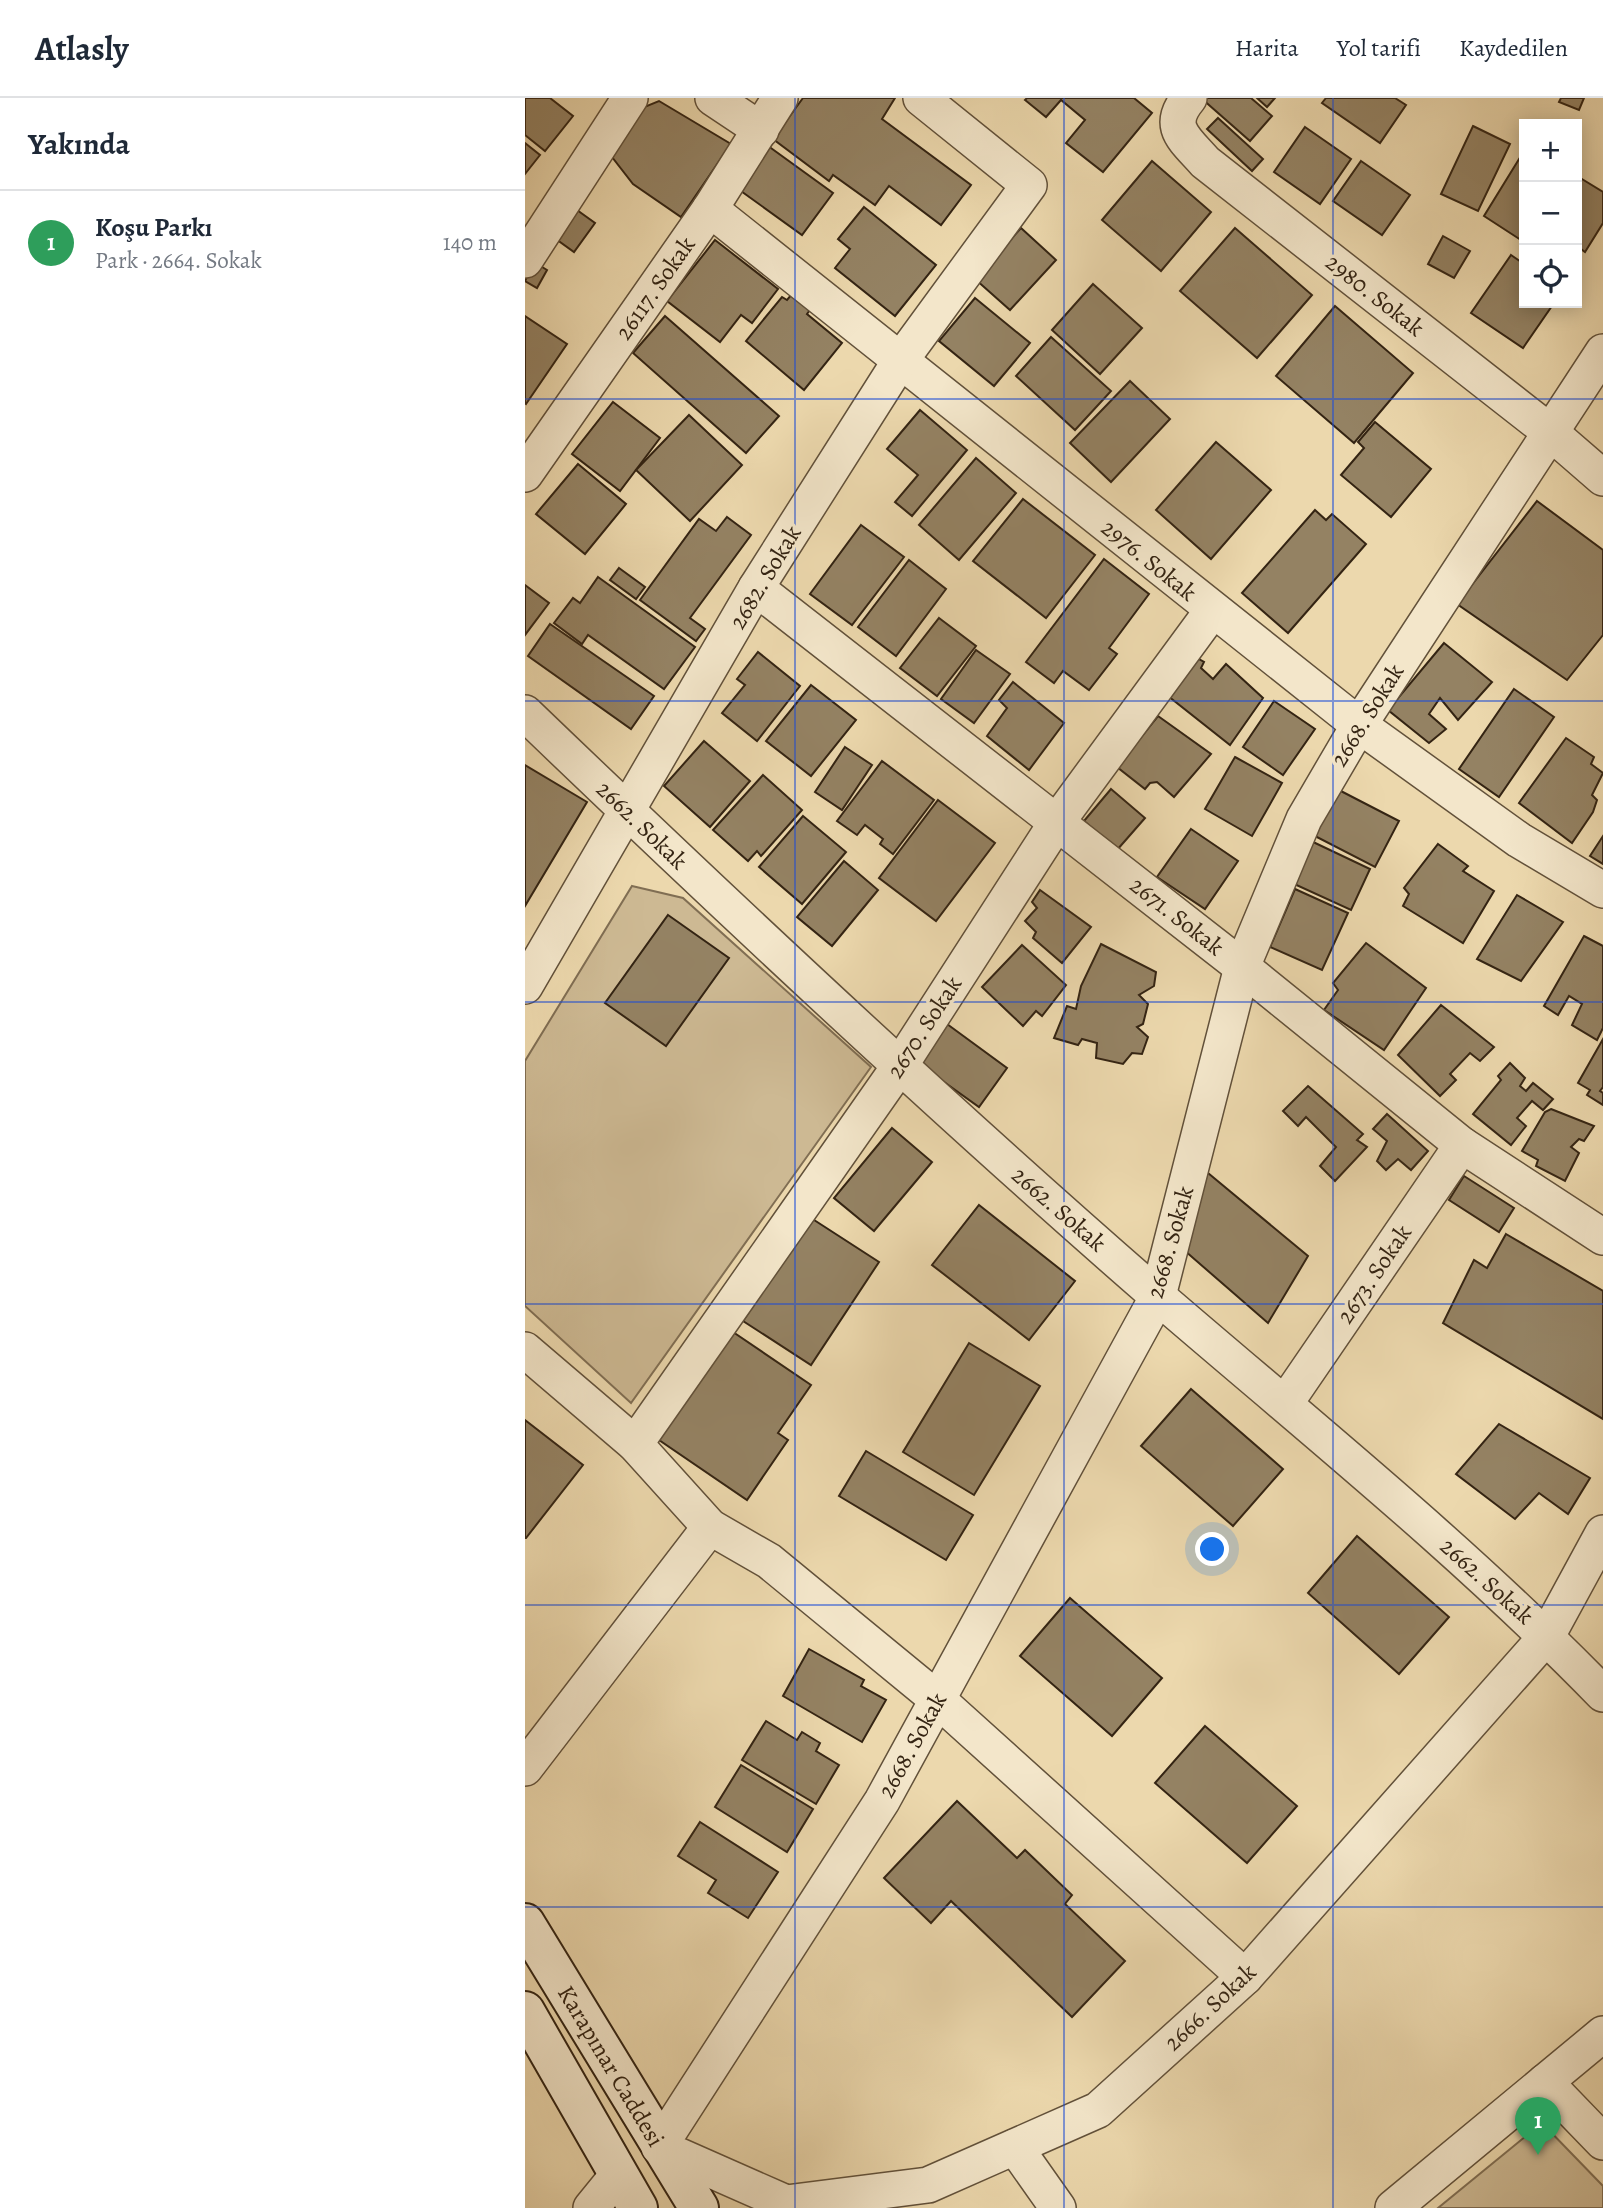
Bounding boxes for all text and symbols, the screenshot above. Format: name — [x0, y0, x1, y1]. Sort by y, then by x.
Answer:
text: Atlasly — [35, 26, 129, 71]
text: Harita — [1235, 32, 1299, 64]
text: Yol tarifi — [1337, 32, 1421, 64]
text: Kaydedilen — [1459, 32, 1568, 64]
map controls — [1519, 119, 1582, 308]
button: + — [1519, 119, 1582, 182]
text: Yakında — [28, 124, 130, 164]
button: − — [1519, 182, 1582, 245]
text: Koşu Parkı — [95, 210, 212, 245]
text: 1 — [47, 227, 55, 258]
text: 140 m — [443, 227, 497, 258]
street label: 26117. Sokak — [608, 230, 702, 346]
text: Park · 2664. Sokak — [95, 245, 262, 276]
button: locate — [1519, 245, 1582, 308]
street label: 2980. Sokak — [1319, 246, 1431, 344]
street label: 2976. Sokak — [1095, 512, 1203, 608]
street label: 2682. Sokak — [721, 519, 809, 635]
street label: 2668. Sokak — [1323, 657, 1411, 772]
street label: 2662. Sokak — [589, 773, 695, 877]
street label: 2671. Sokak — [1123, 869, 1231, 963]
street label: 2670. Sokak — [879, 970, 969, 1084]
street label: 2662. Sokak — [1005, 1159, 1113, 1259]
street label: 2668. Sokak — [1139, 1182, 1201, 1302]
street label: 2673. Sokak — [1329, 1218, 1419, 1330]
street label: 2662. Sokak — [1433, 1531, 1541, 1632]
your location — [1195, 1532, 1229, 1566]
street label: 2668. Sokak — [870, 1687, 954, 1803]
street label: 2666. Sokak — [1157, 1956, 1263, 2058]
street label: Karapınar Caddesi — [550, 1979, 672, 2153]
pin: 1 — [1515, 2097, 1561, 2155]

